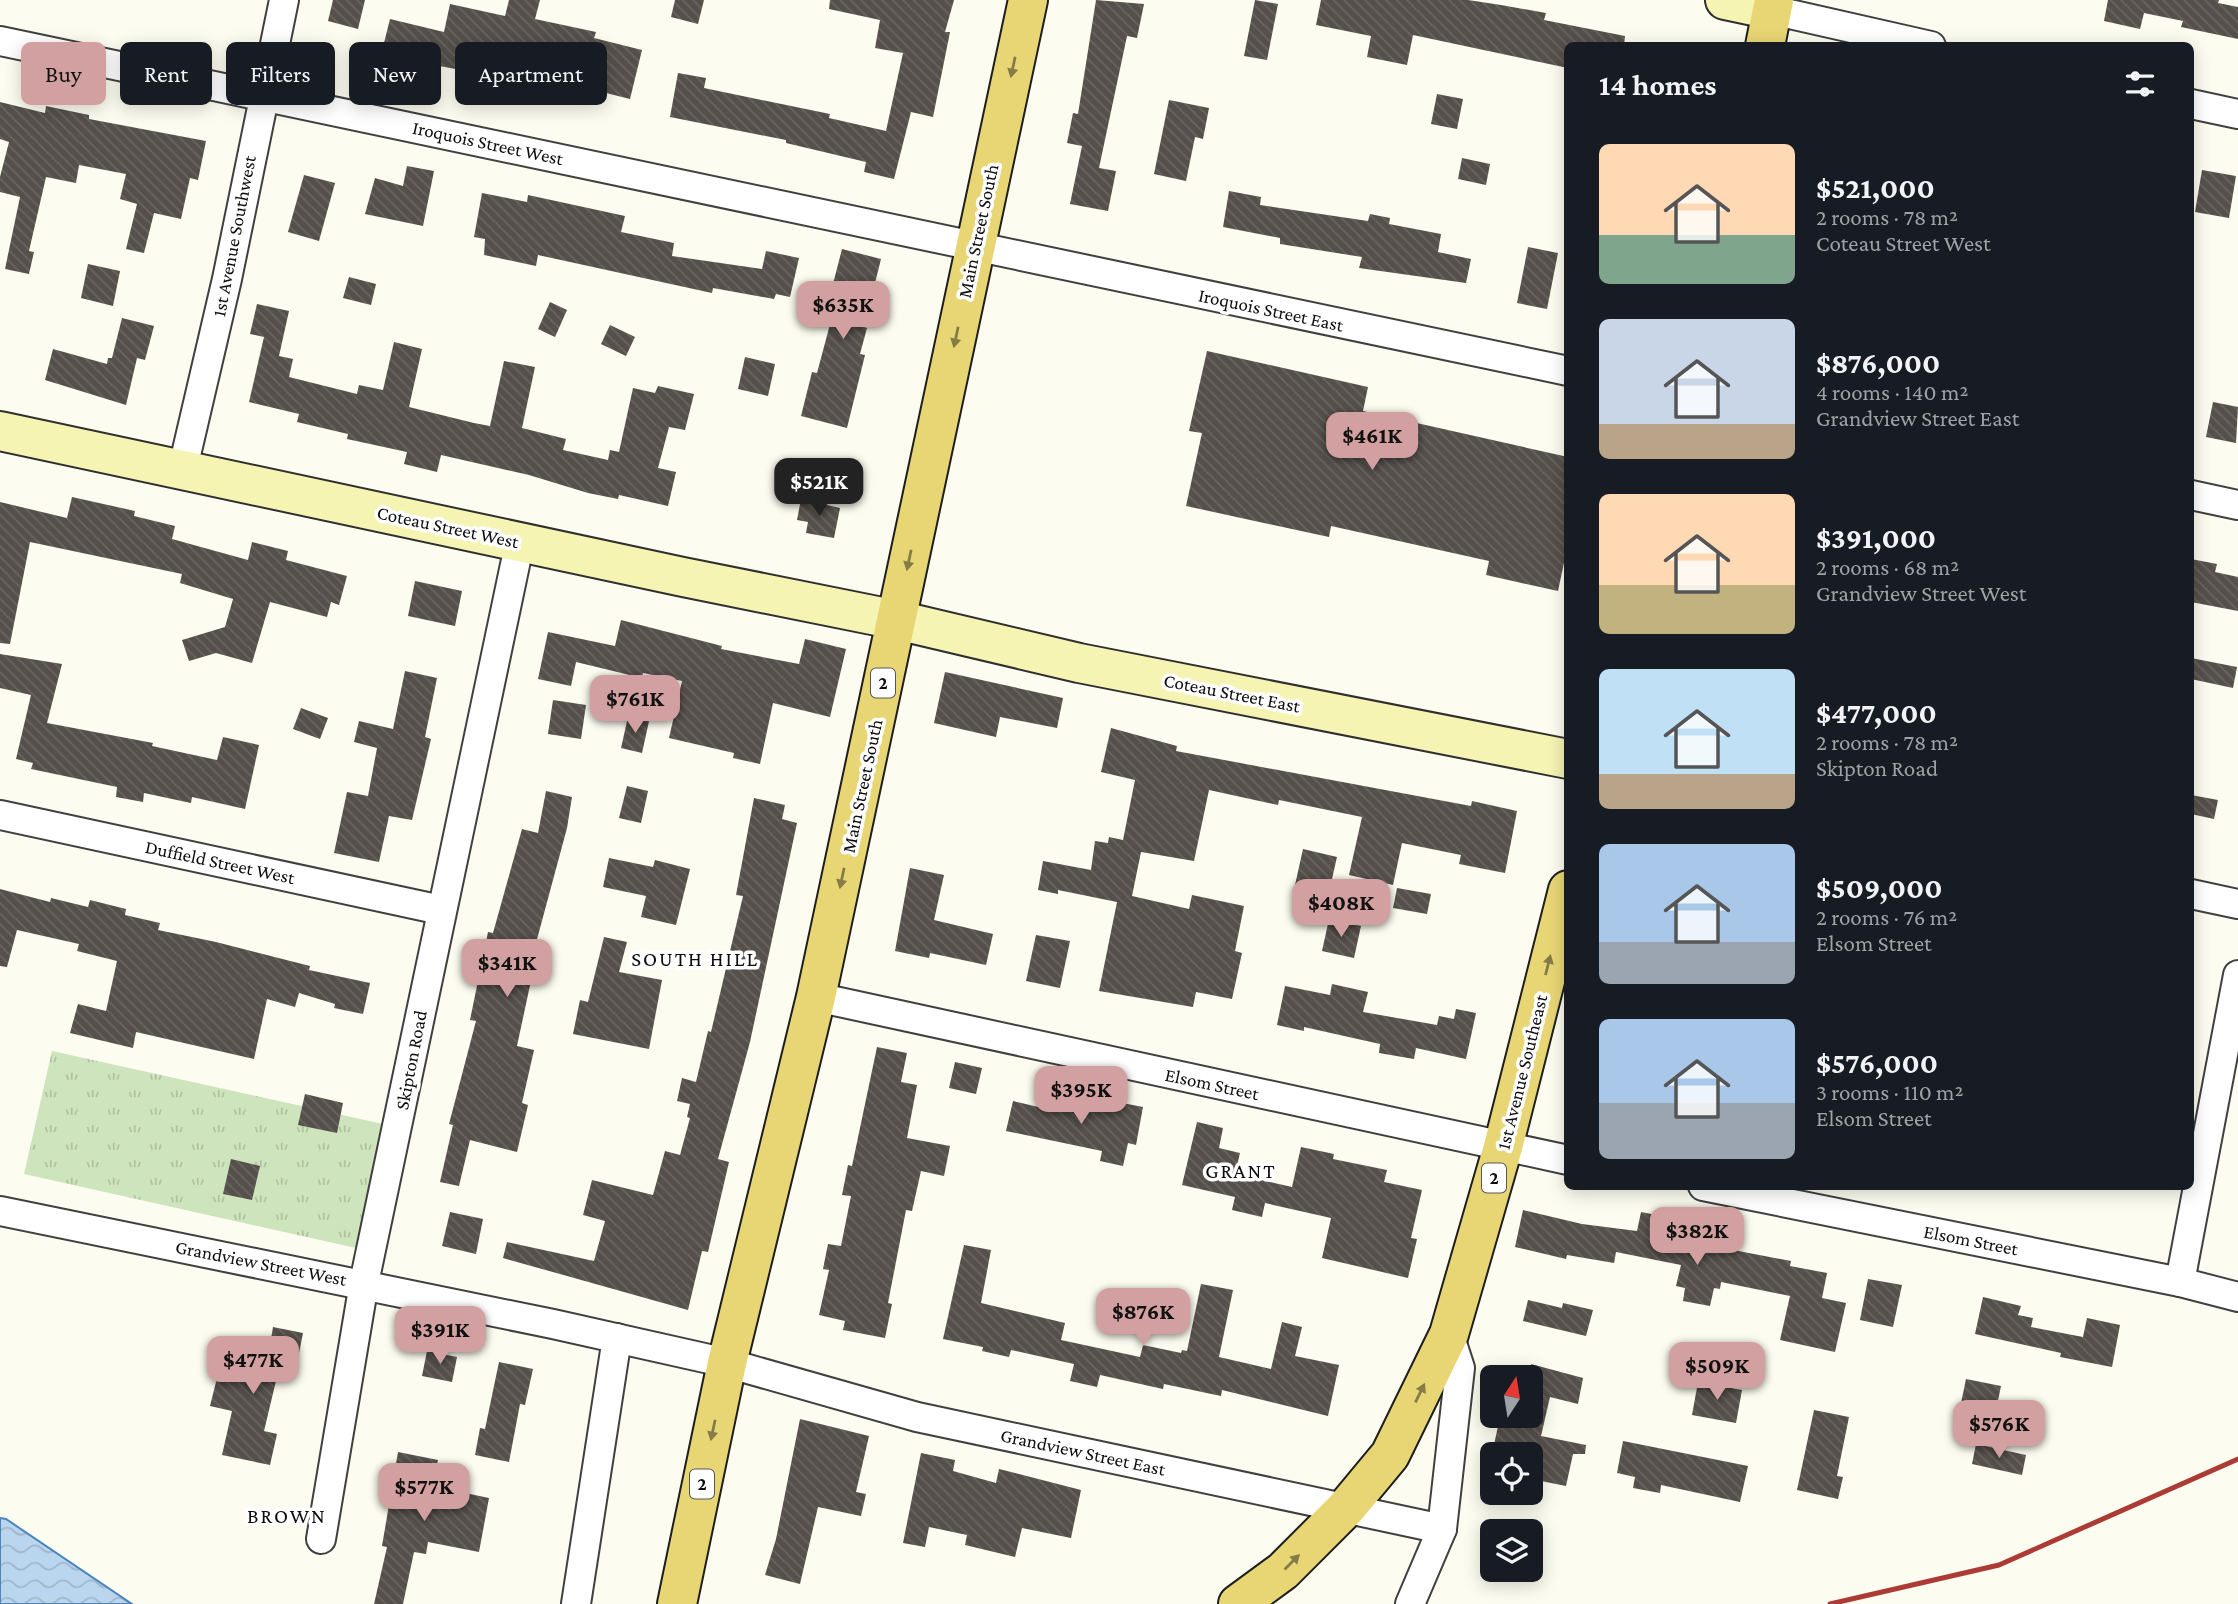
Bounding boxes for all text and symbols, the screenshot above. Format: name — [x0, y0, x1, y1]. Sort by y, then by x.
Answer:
chip: Buy — [21, 42, 106, 105]
chip: Rent — [120, 42, 212, 105]
chip: Filters — [226, 42, 335, 105]
chip: New — [349, 42, 441, 105]
chip: Apartment — [455, 42, 607, 105]
one-way arrow — [1008, 56, 1019, 78]
icon: filters — [2121, 65, 2159, 103]
text: 14 homes — [1599, 68, 1717, 101]
street label: Iroquois Street West — [411, 117, 566, 169]
street label: 1st Avenue Southwest — [208, 153, 260, 318]
street label: Main Street South — [954, 162, 1002, 300]
text: $521,000 — [1816, 171, 1935, 204]
icon: home — [1655, 172, 1739, 256]
text: 2 rooms · 78 m² — [1816, 204, 1958, 230]
text: Coteau Street West — [1816, 230, 1991, 256]
pin: $635K — [794, 282, 892, 341]
street label: Iroquois Street East — [1197, 284, 1346, 336]
text: $635K — [813, 291, 873, 317]
one-way arrow — [950, 326, 961, 348]
text: $876,000 — [1816, 346, 1940, 379]
icon: home — [1655, 347, 1739, 431]
text: 4 rooms · 140 m² — [1816, 379, 1968, 405]
text: Grandview Street East — [1816, 405, 2019, 431]
pin: $461K — [1323, 412, 1421, 472]
text: $461K — [1342, 422, 1402, 448]
pin: $521K — [770, 458, 868, 518]
text: $521K — [790, 468, 848, 494]
street label: Coteau Street West — [375, 502, 521, 552]
text: $391,000 — [1816, 521, 1936, 554]
icon: home — [1655, 522, 1739, 606]
one-way arrow — [904, 549, 915, 571]
text: 2 rooms · 68 m² — [1816, 554, 1959, 580]
text: Grandview Street West — [1816, 580, 2026, 606]
road number: 2 — [871, 668, 895, 698]
street label: Coteau Street East — [1162, 669, 1303, 717]
pin: $761K — [586, 676, 684, 735]
text: $761K — [606, 685, 664, 711]
text: $477,000 — [1816, 696, 1937, 729]
icon: home — [1655, 697, 1739, 781]
street label: Main Street South — [838, 717, 886, 855]
text: 2 rooms · 78 m² — [1816, 729, 1958, 755]
text: Skipton Road — [1816, 755, 1938, 781]
street label: Duffield Street West — [143, 836, 297, 888]
one-way arrow — [836, 867, 847, 889]
text: $509,000 — [1816, 871, 1942, 904]
icon: home — [1655, 872, 1739, 956]
pin: $408K — [1292, 880, 1390, 939]
text: $408K — [1308, 889, 1374, 915]
text: 2 rooms · 76 m² — [1816, 904, 1957, 930]
text: Elsom Street — [1816, 930, 1932, 956]
pin: $341K — [458, 940, 556, 999]
district label: SOUTH HILL — [631, 947, 759, 971]
text: $341K — [478, 949, 536, 975]
one-way arrow — [1543, 954, 1554, 976]
street label: 1st Avenue Southeast — [1493, 992, 1552, 1152]
street label: Skipton Road — [391, 1009, 431, 1111]
text: $576,000 — [1816, 1046, 1938, 1079]
icon: home — [1655, 1047, 1739, 1131]
street label: Elsom Street — [1163, 1064, 1262, 1104]
pin: $395K — [1032, 1066, 1130, 1126]
text: $395K — [1051, 1076, 1111, 1102]
text: 3 rooms · 110 m² — [1816, 1079, 1963, 1105]
text: Elsom Street — [1816, 1105, 1932, 1131]
district label: GRANT — [1205, 1159, 1277, 1183]
road number: 2 — [1482, 1163, 1506, 1192]
pin: $382K — [1648, 1208, 1746, 1267]
text: $382K — [1666, 1217, 1728, 1243]
street label: Elsom Street — [1922, 1221, 2021, 1260]
street label: Grandview Street West — [174, 1236, 349, 1290]
pin: $876K — [1094, 1288, 1192, 1348]
text: $876K — [1112, 1298, 1174, 1324]
pin: $391K — [391, 1306, 489, 1366]
text: $391K — [411, 1316, 469, 1342]
pin: $477K — [204, 1336, 302, 1396]
pin: $509K — [1668, 1342, 1766, 1402]
text: $477K — [223, 1346, 283, 1372]
text: $509K — [1685, 1352, 1749, 1378]
north arrow — [1480, 1365, 1544, 1428]
map controls — [1480, 1365, 1543, 1582]
one-way arrow — [1415, 1383, 1426, 1403]
pin: $576K — [1950, 1400, 2048, 1460]
text: $576K — [1969, 1410, 2029, 1436]
one-way arrow — [708, 1419, 719, 1441]
street label: Grandview Street East — [999, 1424, 1168, 1480]
button: locate — [1480, 1442, 1543, 1505]
pin: $577K — [375, 1464, 473, 1523]
road number: 2 — [690, 1470, 714, 1498]
text: $577K — [395, 1473, 453, 1499]
district label: BROWN — [247, 1504, 327, 1528]
button: layers — [1480, 1519, 1543, 1582]
one-way arrow — [1283, 1554, 1299, 1571]

